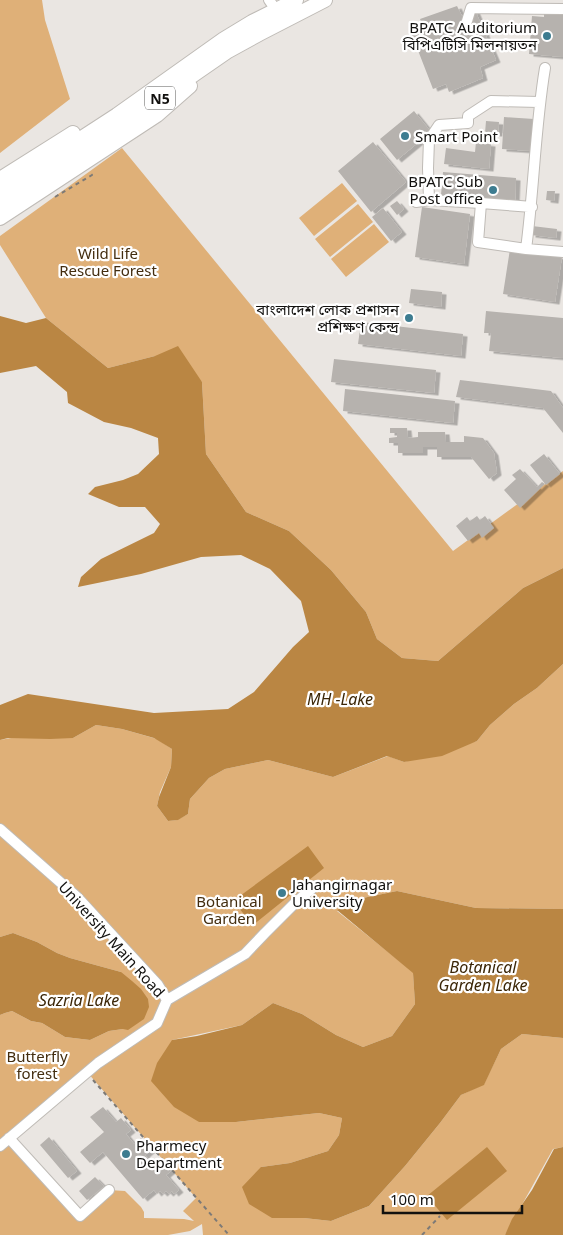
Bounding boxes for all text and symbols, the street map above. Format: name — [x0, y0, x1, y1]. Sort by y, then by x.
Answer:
place label: BPATC Auditorium বিপিএটিসি মিলনায়তন — [402, 17, 538, 54]
marker: BPATC Auditorium বিপিএটিসি মিলনায়তন — [541, 30, 553, 42]
road number: N5 — [145, 86, 175, 110]
place label: Smart Point — [415, 126, 498, 146]
marker: Smart Point — [399, 130, 411, 142]
place label: BPATC Sub Post office — [408, 171, 483, 208]
marker: BPATC Sub Post office — [487, 184, 499, 196]
park label: Wild Life Rescue Forest — [59, 243, 157, 280]
place label: বাংলাদেশ লোক প্রশাসন প্রশিক্ষণ কেন্দ্র — [255, 299, 400, 336]
marker: বাংলাদেশ লোক প্রশাসন প্রশিক্ষণ কেন্দ্র — [403, 312, 415, 324]
water label: MH -Lake — [307, 688, 373, 710]
place label: Jahangirnagar University — [290, 874, 392, 911]
street label: University Main Road — [55, 877, 169, 1001]
marker: Jahangirnagar University — [276, 887, 288, 899]
park label: Botanical Garden — [196, 891, 262, 928]
water label: Botanical Garden Lake — [439, 956, 527, 996]
water label: Sazria Lake — [39, 989, 119, 1011]
park label: Butterfly forest — [6, 1046, 68, 1083]
place label: Pharmecy Department — [136, 1135, 222, 1172]
marker: Pharmecy Department — [120, 1148, 132, 1160]
scale bar — [383, 1182, 522, 1214]
text: 100 m — [390, 1189, 434, 1209]

